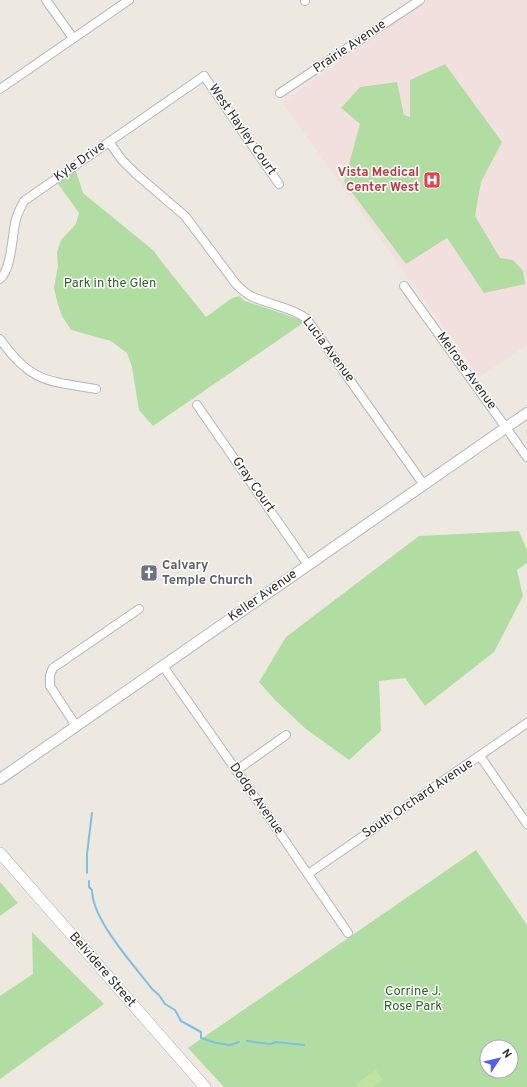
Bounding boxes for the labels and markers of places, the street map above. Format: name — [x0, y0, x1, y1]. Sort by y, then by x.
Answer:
place label: Vista Medical Center West — [338, 165, 419, 196]
hospital icon: Vista Medical Center West — [422, 170, 442, 190]
place label: Calvary Temple Church — [162, 558, 253, 589]
church icon: Calvary Temple Church — [139, 563, 159, 583]

